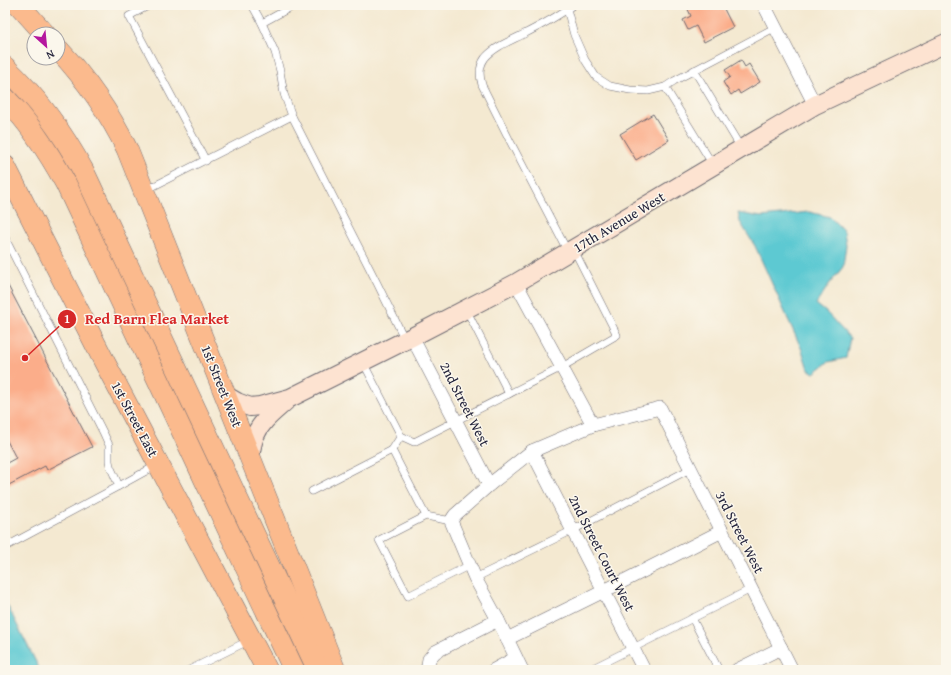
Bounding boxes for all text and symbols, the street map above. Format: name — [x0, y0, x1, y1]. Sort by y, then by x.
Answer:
north arrow — [26, 26, 66, 66]
text: N — [43, 46, 57, 64]
street label: 17th Avenue West — [569, 187, 669, 257]
callout: Red Barn Flea Market — [57, 305, 237, 332]
text: Red Barn Flea Market — [85, 308, 229, 329]
text: 1 — [64, 310, 70, 327]
street label: 1st Street West — [196, 342, 248, 430]
street label: 2nd Street West — [435, 358, 495, 450]
street label: 1st Street East — [107, 378, 163, 460]
street label: 3rd Street West — [711, 487, 769, 577]
street label: 2nd Street Court West — [564, 491, 640, 615]

